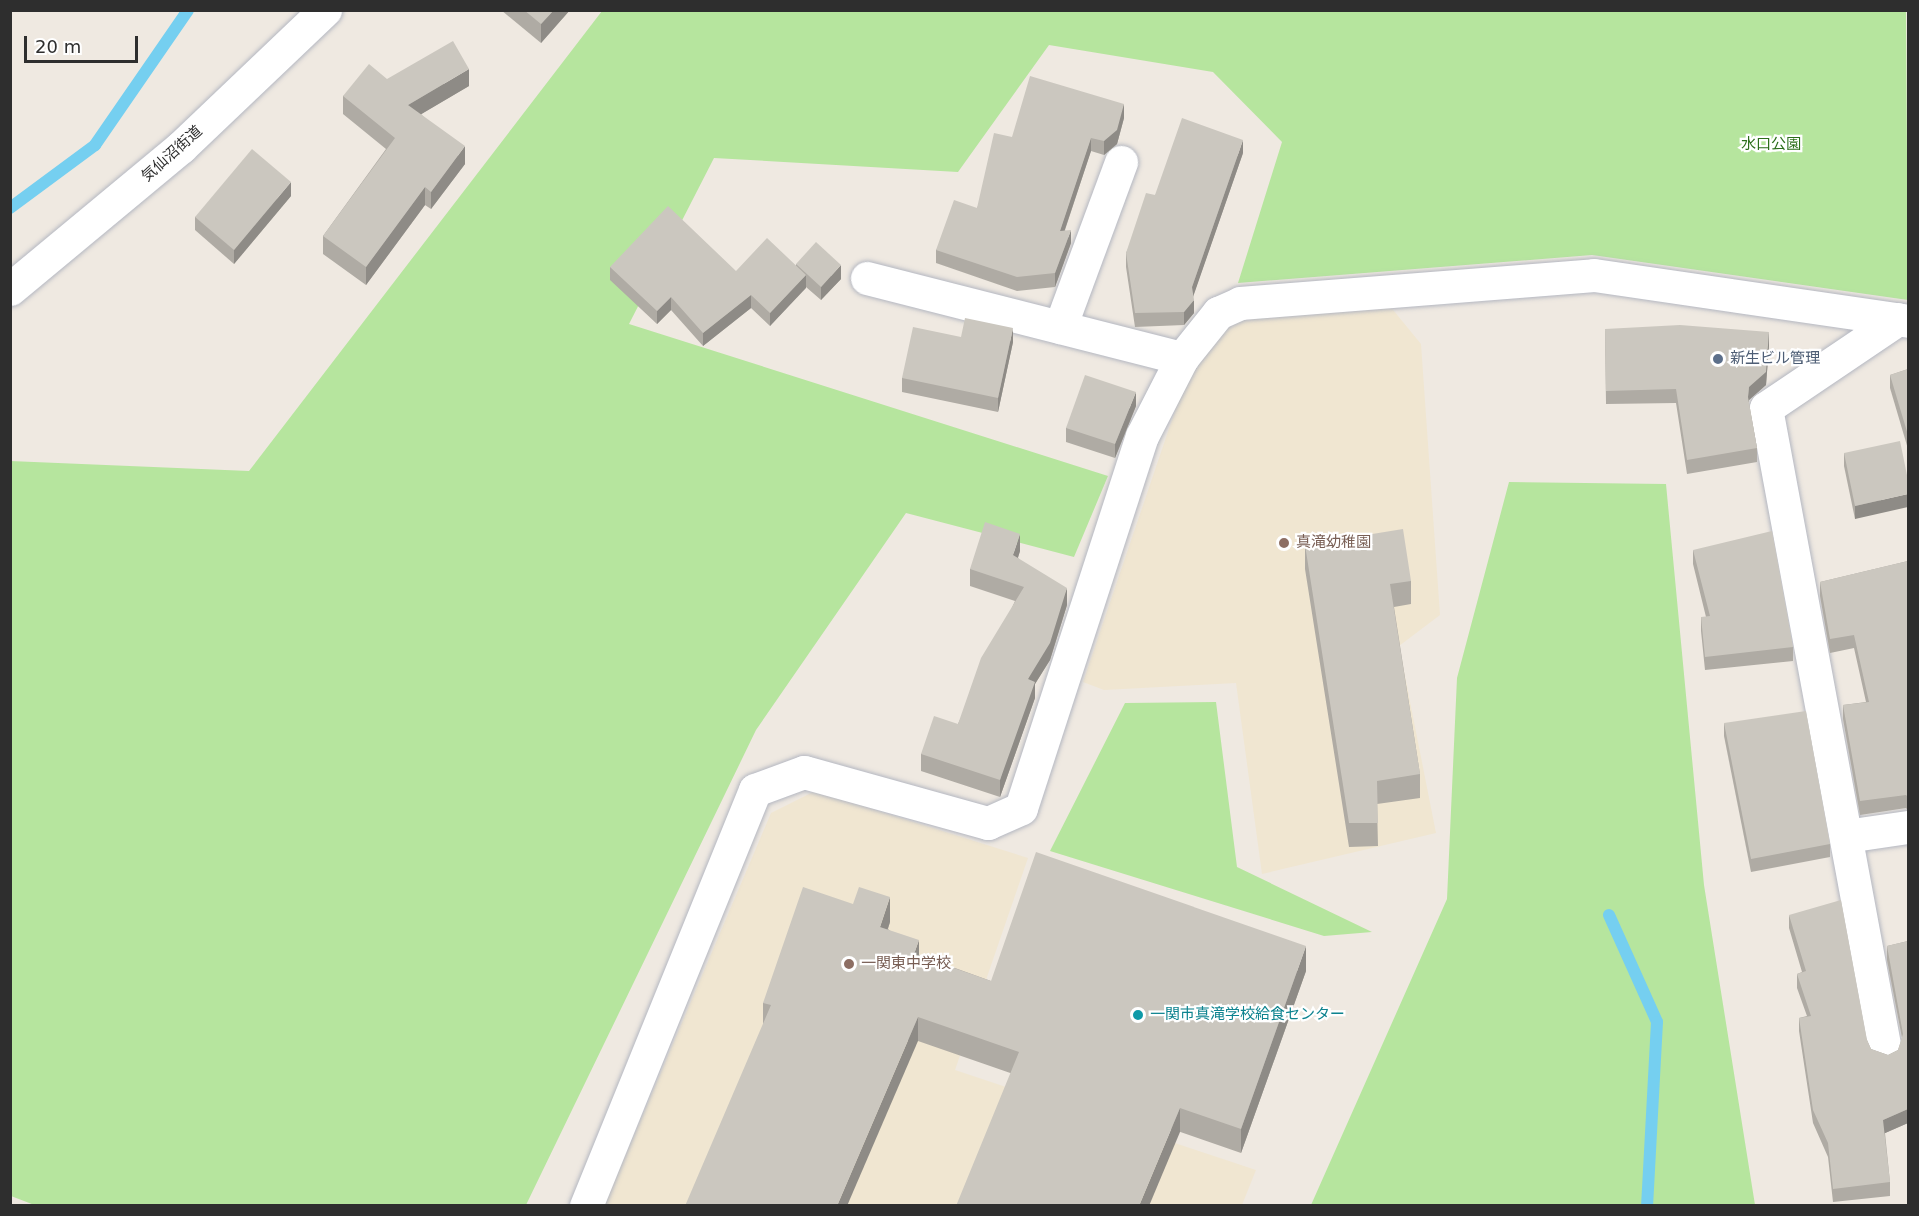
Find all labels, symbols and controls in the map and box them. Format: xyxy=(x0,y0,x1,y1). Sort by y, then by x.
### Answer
scale bar xyxy=(27,24,141,62)
text: 20 m xyxy=(35,36,81,57)
street label: 気仙沼街道 xyxy=(138,122,206,186)
park label: 水口公園 xyxy=(1741,136,1801,154)
place label: 新生ビル管理 xyxy=(1730,350,1820,368)
marker: 新生ビル管理 xyxy=(1711,352,1725,366)
place label: 真滝幼稚園 xyxy=(1296,534,1371,552)
marker: 真滝幼稚園 xyxy=(1277,536,1291,550)
place label: 一関東中学校 xyxy=(861,955,951,973)
marker: 一関東中学校 xyxy=(842,957,856,971)
place label: 一関市真滝学校給食センター xyxy=(1150,1006,1345,1024)
marker: 一関市真滝学校給食センター xyxy=(1131,1008,1145,1022)

